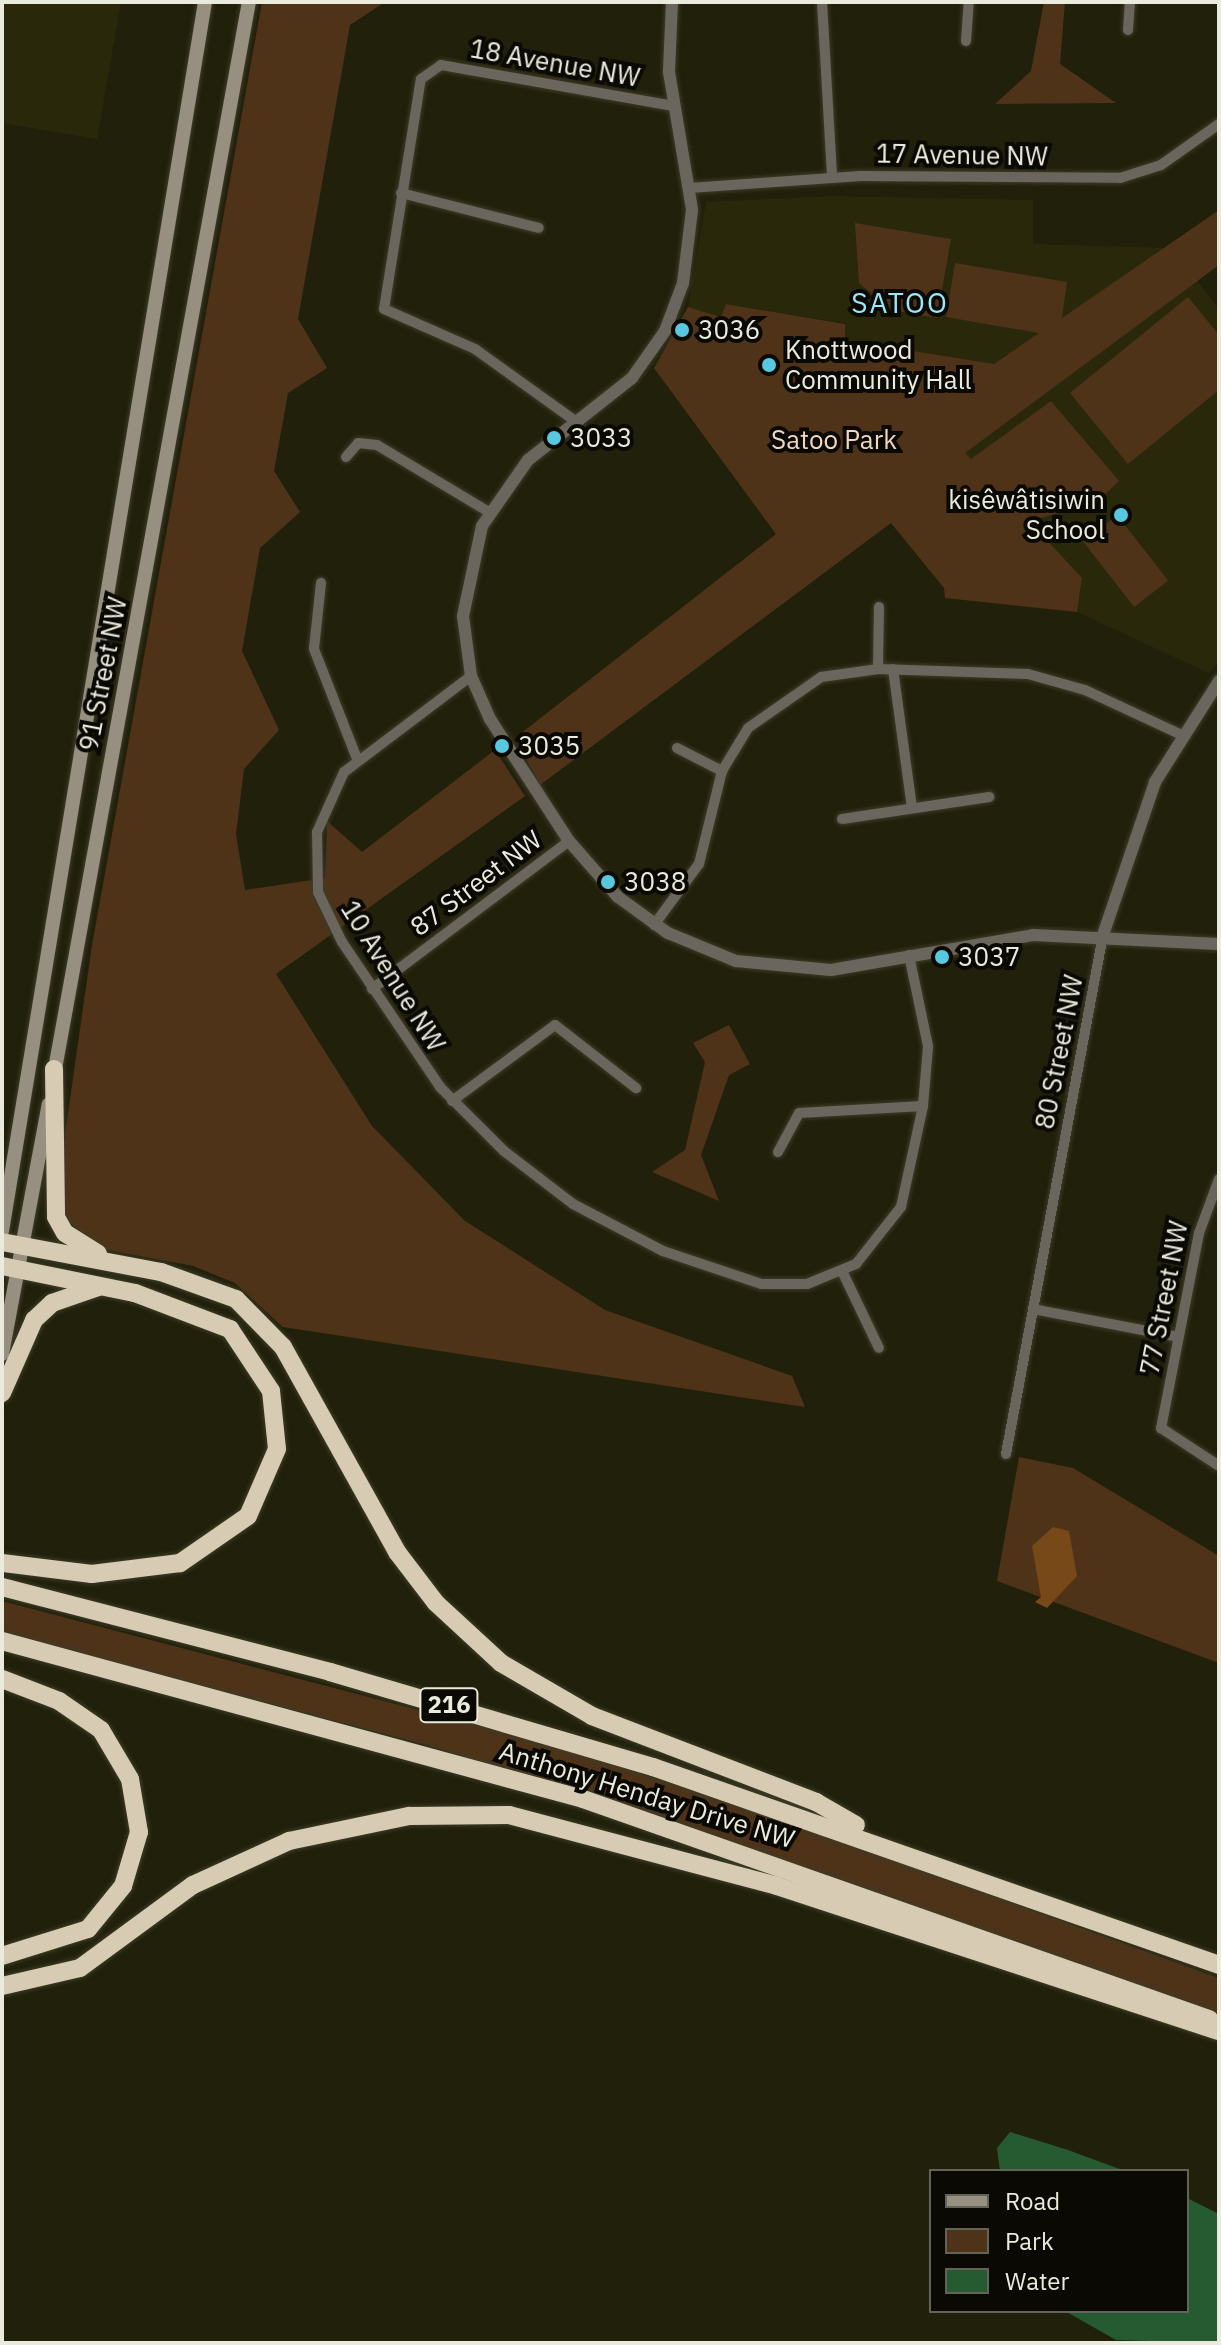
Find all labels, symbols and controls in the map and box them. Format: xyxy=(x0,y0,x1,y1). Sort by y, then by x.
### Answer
street label: 18 Avenue NW xyxy=(468,33,642,93)
street label: 17 Avenue NW xyxy=(876,138,1048,172)
district label: SATOO xyxy=(851,286,949,320)
place label: 3036 xyxy=(698,314,760,346)
marker: 3036 xyxy=(673,321,691,339)
place label: Knottwood Community Hall xyxy=(785,334,972,396)
marker: Knottwood Community Hall xyxy=(760,356,778,374)
place label: 3033 xyxy=(570,422,632,454)
park label: Satoo Park xyxy=(771,424,897,456)
marker: 3033 xyxy=(545,429,563,447)
place label: kisêwâtisiwin School xyxy=(948,484,1105,546)
marker: kisêwâtisiwin School xyxy=(1112,506,1130,524)
street label: 91 Street NW xyxy=(73,594,133,754)
place label: 3035 xyxy=(518,730,580,762)
marker: 3035 xyxy=(493,737,511,755)
street label: 87 Street NW xyxy=(404,823,548,943)
place label: 3038 xyxy=(624,866,686,898)
marker: 3038 xyxy=(599,873,617,891)
street label: 10 Avenue NW xyxy=(334,895,452,1057)
place label: 3037 xyxy=(958,941,1020,973)
marker: 3037 xyxy=(933,948,951,966)
street label: 80 Street NW xyxy=(1029,972,1089,1132)
street label: 77 Street NW xyxy=(1134,1218,1194,1378)
road number: 216 xyxy=(419,1685,479,1725)
street label: Anthony Henday Drive NW xyxy=(496,1735,798,1855)
legend xyxy=(929,2169,1189,2313)
text: Road xyxy=(1005,2185,1060,2217)
text: Park xyxy=(1005,2225,1054,2257)
text: Water xyxy=(1005,2265,1069,2297)

